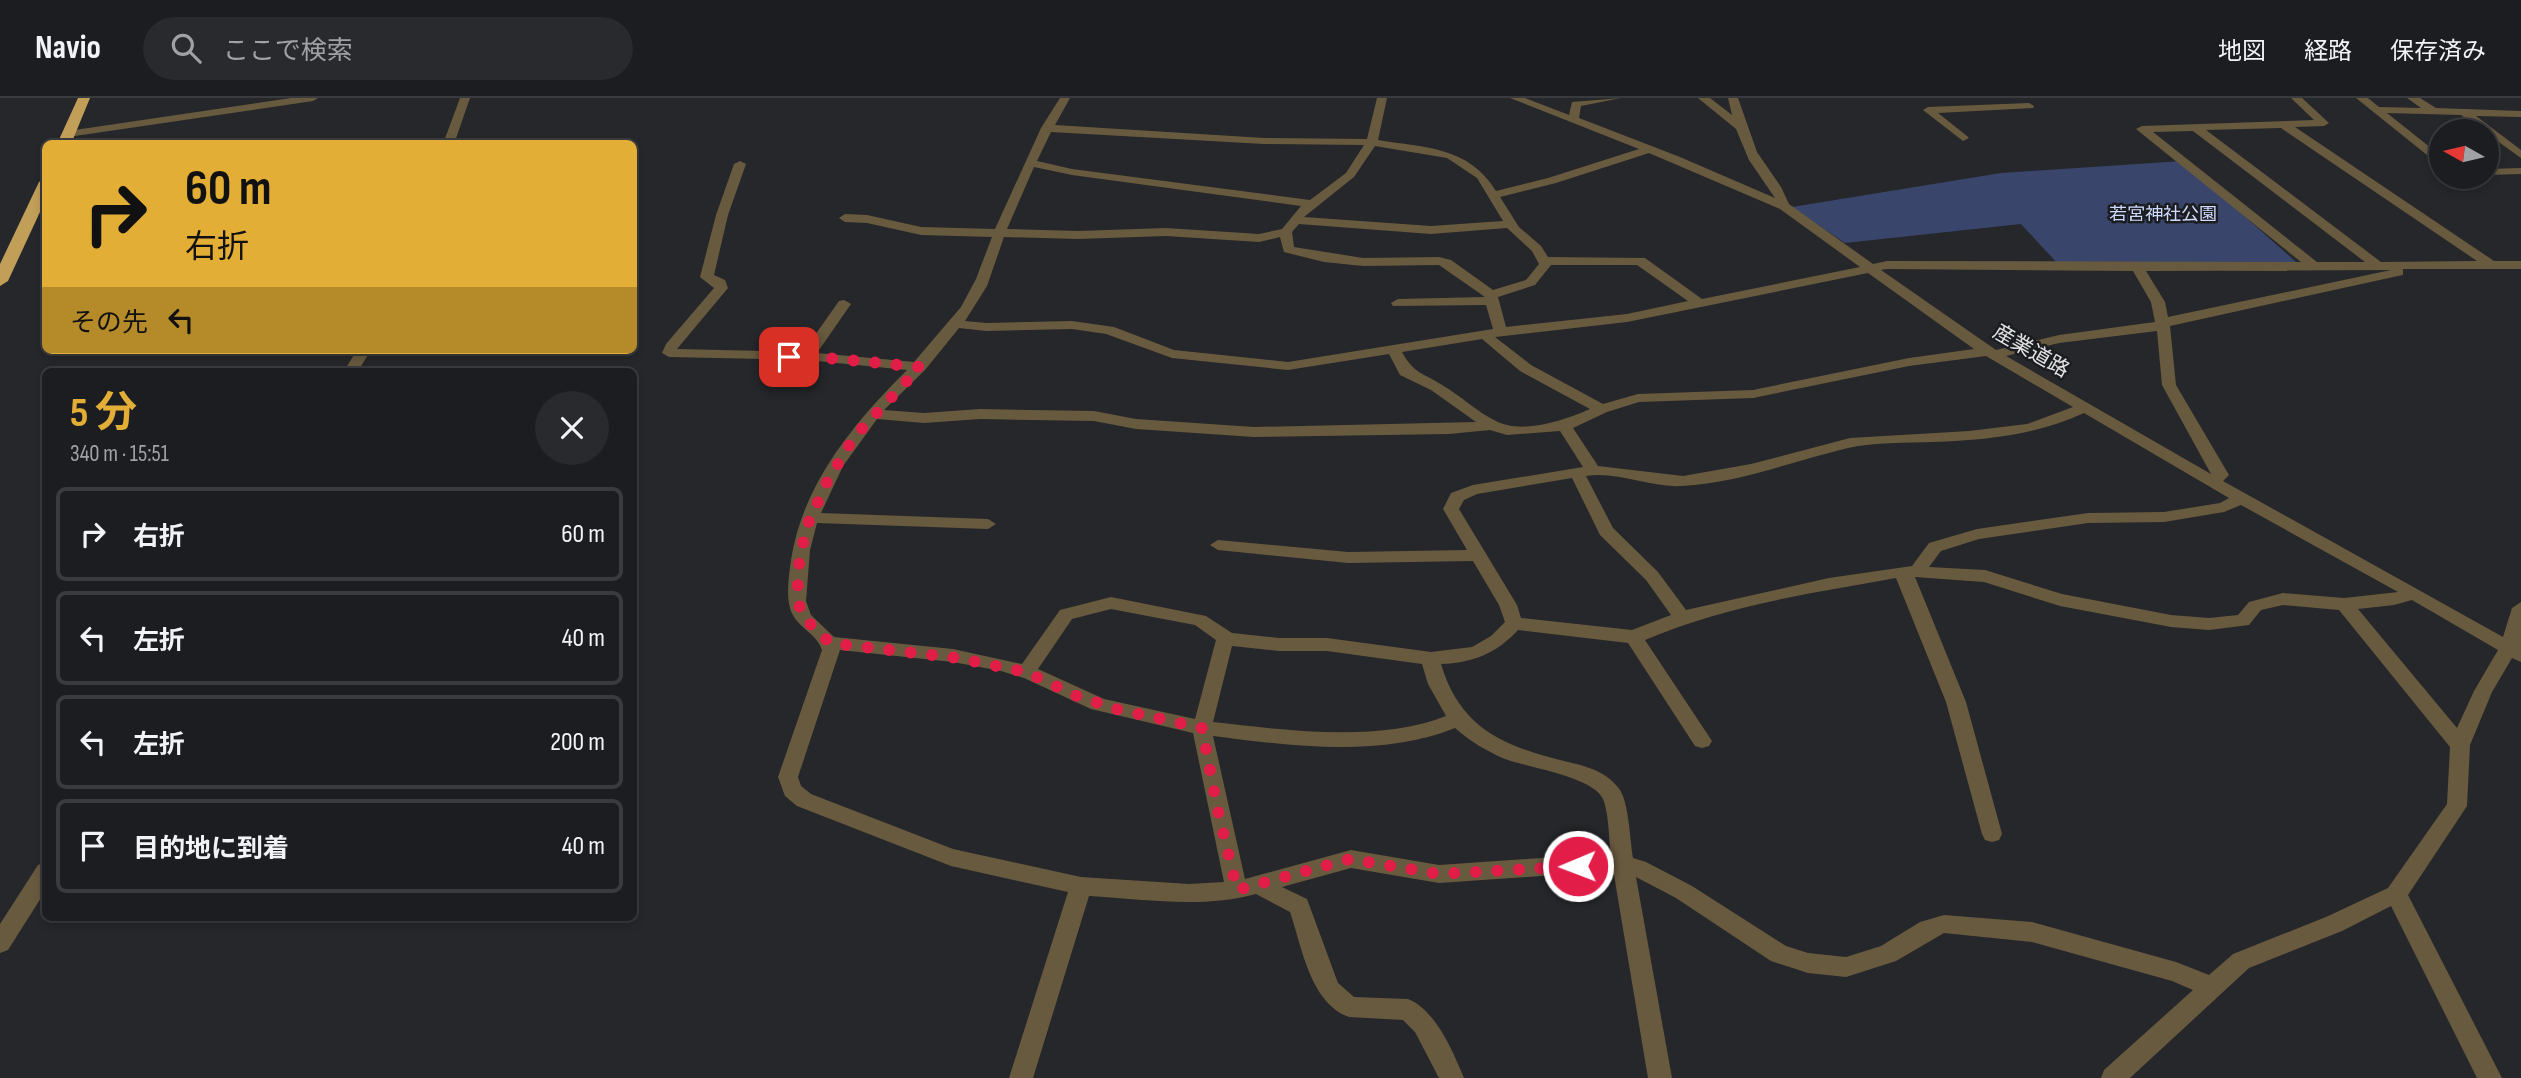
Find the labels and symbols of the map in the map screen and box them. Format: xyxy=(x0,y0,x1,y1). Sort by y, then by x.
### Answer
north arrow xyxy=(2429,119,2499,189)
park label: 若宮神社公園 xyxy=(2109,204,2217,225)
street label: 産業道路 xyxy=(1988,319,2074,383)
pin xyxy=(759,327,819,387)
position arrow xyxy=(1541,829,1615,903)

